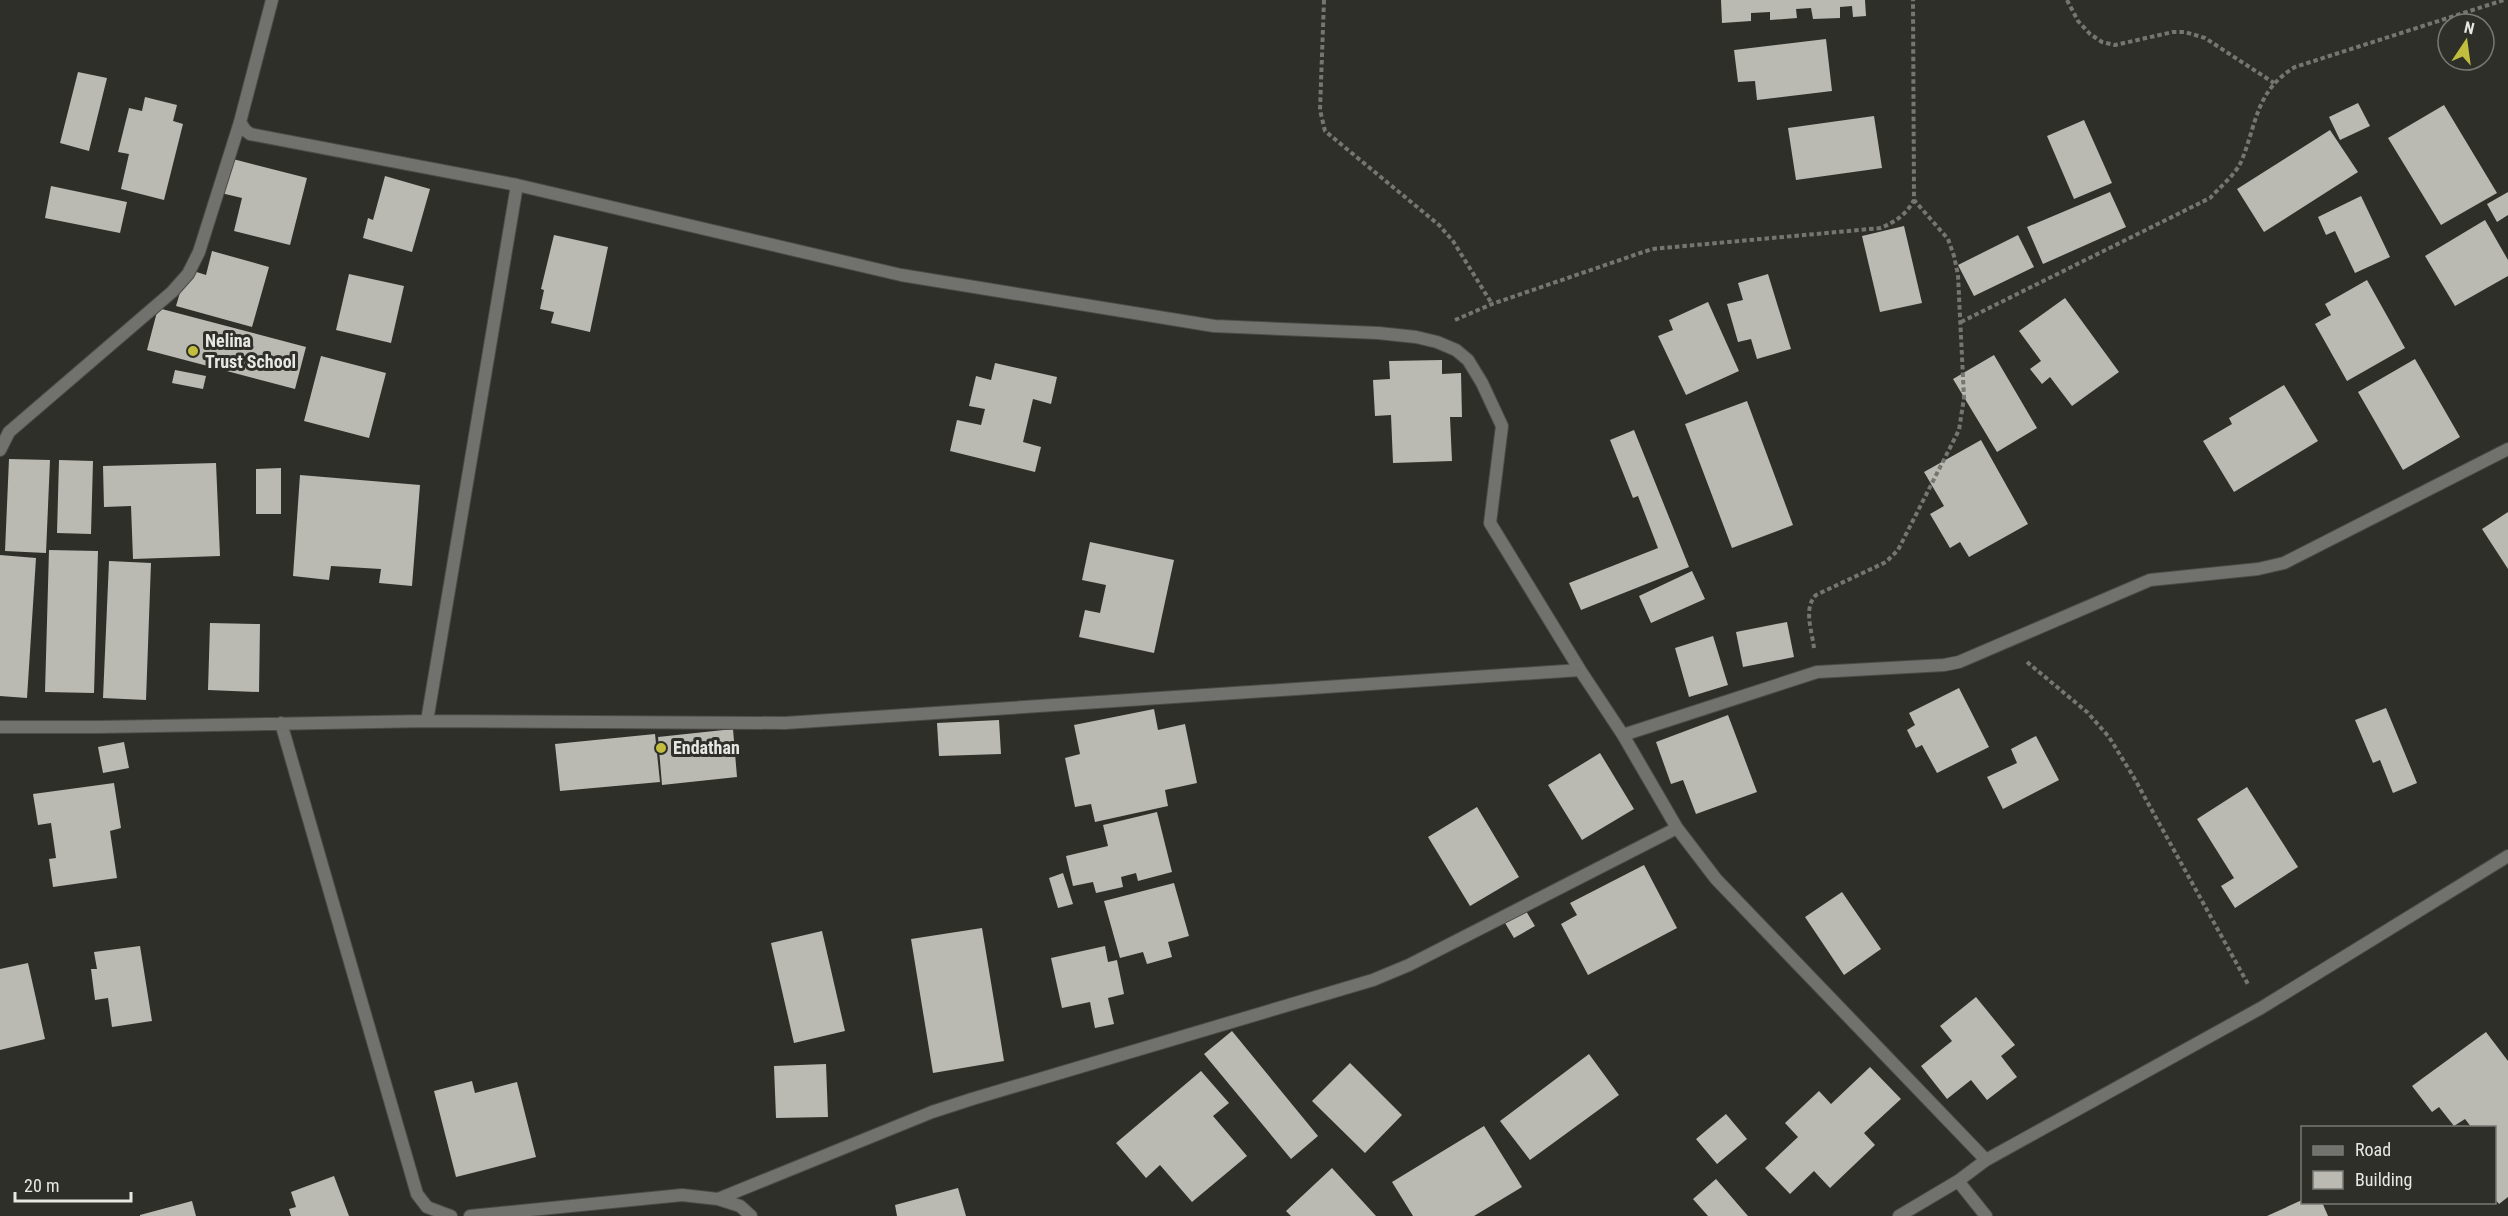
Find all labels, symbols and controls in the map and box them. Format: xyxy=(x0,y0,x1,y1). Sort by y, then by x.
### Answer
north arrow xyxy=(2436,12,2496,72)
text: N xyxy=(2462,18,2476,38)
place label: Nelina Trust School xyxy=(205,330,296,372)
marker: Nelina Trust School xyxy=(186,344,200,358)
place label: Endathan xyxy=(673,737,740,758)
marker: Endathan xyxy=(654,741,668,755)
legend xyxy=(2301,1126,2496,1204)
text: Road xyxy=(2355,1139,2391,1160)
scale bar xyxy=(15,1165,130,1203)
text: Building xyxy=(2355,1169,2412,1190)
text: 20 m xyxy=(24,1175,59,1196)

